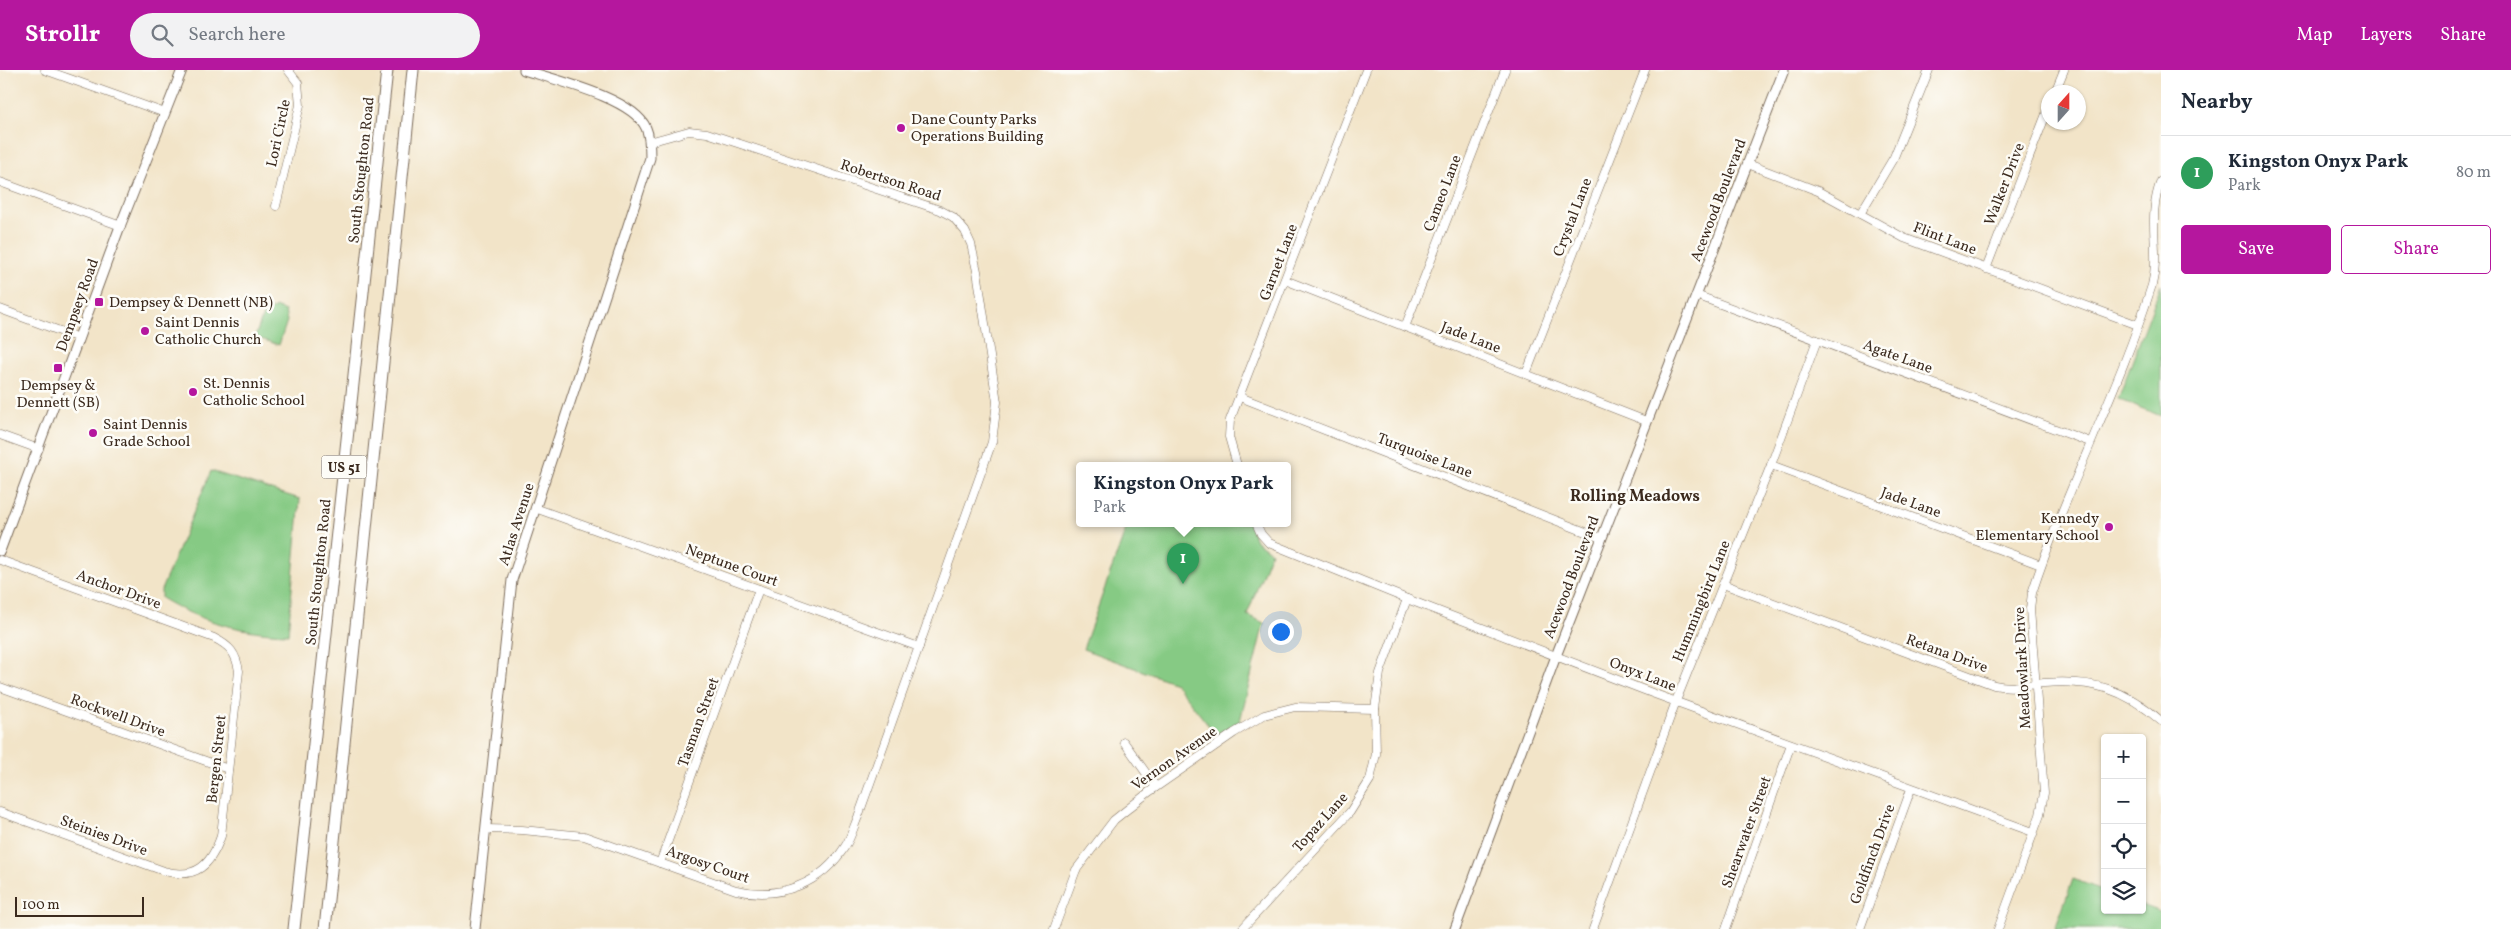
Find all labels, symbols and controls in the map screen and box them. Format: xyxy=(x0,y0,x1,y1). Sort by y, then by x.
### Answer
search box xyxy=(130,13,480,58)
text: Strollr xyxy=(25,18,100,52)
icon: search xyxy=(148,21,176,49)
text: Search here xyxy=(188,22,286,48)
text: Map xyxy=(2296,23,2332,48)
text: Layers xyxy=(2360,23,2412,48)
text: Share xyxy=(2440,23,2486,48)
north arrow xyxy=(2041,85,2086,130)
text: Nearby xyxy=(2181,88,2252,117)
street label: South Stoughton Road xyxy=(344,96,381,244)
street label: Lori Circle xyxy=(262,98,297,169)
place label: Dane County Parks Operations Building xyxy=(911,110,1044,148)
marker: Dane County Parks Operations Building xyxy=(895,122,907,134)
street label: Acewood Boulevard xyxy=(1686,136,1753,265)
street label: Walker Drive xyxy=(1980,140,2031,229)
text: Kingston Onyx Park xyxy=(2228,149,2408,175)
street label: Cameo Lane xyxy=(1419,152,1468,235)
street label: Robertson Road xyxy=(837,155,944,208)
text: 1 xyxy=(2194,162,2200,184)
text: 80 m xyxy=(2456,162,2491,184)
street label: Crystal Lane xyxy=(1549,175,1598,260)
text: Park xyxy=(2228,175,2261,197)
street label: Flint Lane xyxy=(1910,218,1979,261)
street label: Garnet Lane xyxy=(1255,221,1304,304)
button: Save xyxy=(2181,225,2331,274)
button: Share xyxy=(2341,225,2491,274)
street label: Dempsey Road xyxy=(52,256,105,355)
place label: Dempsey & Dennett (NB) xyxy=(109,293,273,314)
marker: Dempsey & Dennett (NB) xyxy=(93,296,105,308)
place label: Saint Dennis Catholic Church xyxy=(155,313,262,351)
street label: Jade Lane xyxy=(1437,317,1504,359)
marker: Saint Dennis Catholic Church xyxy=(139,325,151,337)
street label: Agate Lane xyxy=(1860,335,1935,380)
marker: Dempsey & Dennett (SB) xyxy=(52,362,64,374)
place label: St. Dennis Catholic School xyxy=(203,374,305,412)
place label: Dempsey & Dennett (SB) xyxy=(17,376,99,414)
marker: St. Dennis Catholic School xyxy=(187,386,199,398)
place label: Saint Dennis Grade School xyxy=(103,415,190,453)
marker: Saint Dennis Grade School xyxy=(87,427,99,439)
street label: Turquoise Lane xyxy=(1374,429,1475,484)
road number: US 51 xyxy=(322,456,366,478)
popup xyxy=(1076,462,1291,527)
text: Kingston Onyx Park xyxy=(1093,471,1274,497)
street label: Atlas Avenue xyxy=(494,480,541,569)
street label: Jade Lane xyxy=(1877,483,1944,524)
district label: Rolling Meadows xyxy=(1570,486,1700,508)
text: Park xyxy=(1093,497,1126,519)
street label: South Stoughton Road xyxy=(301,498,338,646)
place label: Kennedy Elementary School xyxy=(1976,509,2099,547)
street label: Acewood Boulevard xyxy=(1539,513,1606,642)
marker: Kennedy Elementary School xyxy=(2103,521,2115,533)
street label: Hummingbird Lane xyxy=(1668,537,1736,666)
street label: Neptune Court xyxy=(682,540,781,593)
pin: 1 xyxy=(1167,543,1199,584)
street label: Anchor Drive xyxy=(73,565,164,615)
street label: Meadowlark Drive xyxy=(2010,606,2037,729)
your location xyxy=(1268,619,1294,645)
street label: Retana Drive xyxy=(1903,630,1990,679)
street label: Onyx Lane xyxy=(1606,653,1679,698)
street label: Tasman Street xyxy=(674,675,725,770)
street label: Rockwell Drive xyxy=(67,690,168,743)
street label: Bergen Street xyxy=(202,714,233,804)
street label: Vernon Avenue xyxy=(1128,722,1222,797)
map controls xyxy=(2101,734,2146,914)
button: + xyxy=(2101,734,2146,779)
street label: Shearwater Street xyxy=(1717,774,1777,891)
button: − xyxy=(2101,779,2146,824)
street label: Topaz Lane xyxy=(1288,788,1354,858)
street label: Goldfinch Drive xyxy=(1846,802,1901,907)
street label: Steinies Drive xyxy=(57,811,150,862)
button: locate xyxy=(2101,824,2146,869)
street label: Argosy Court xyxy=(663,841,752,890)
button: layers xyxy=(2101,869,2146,914)
scale bar xyxy=(15,894,144,917)
text: 100 m xyxy=(22,896,60,915)

